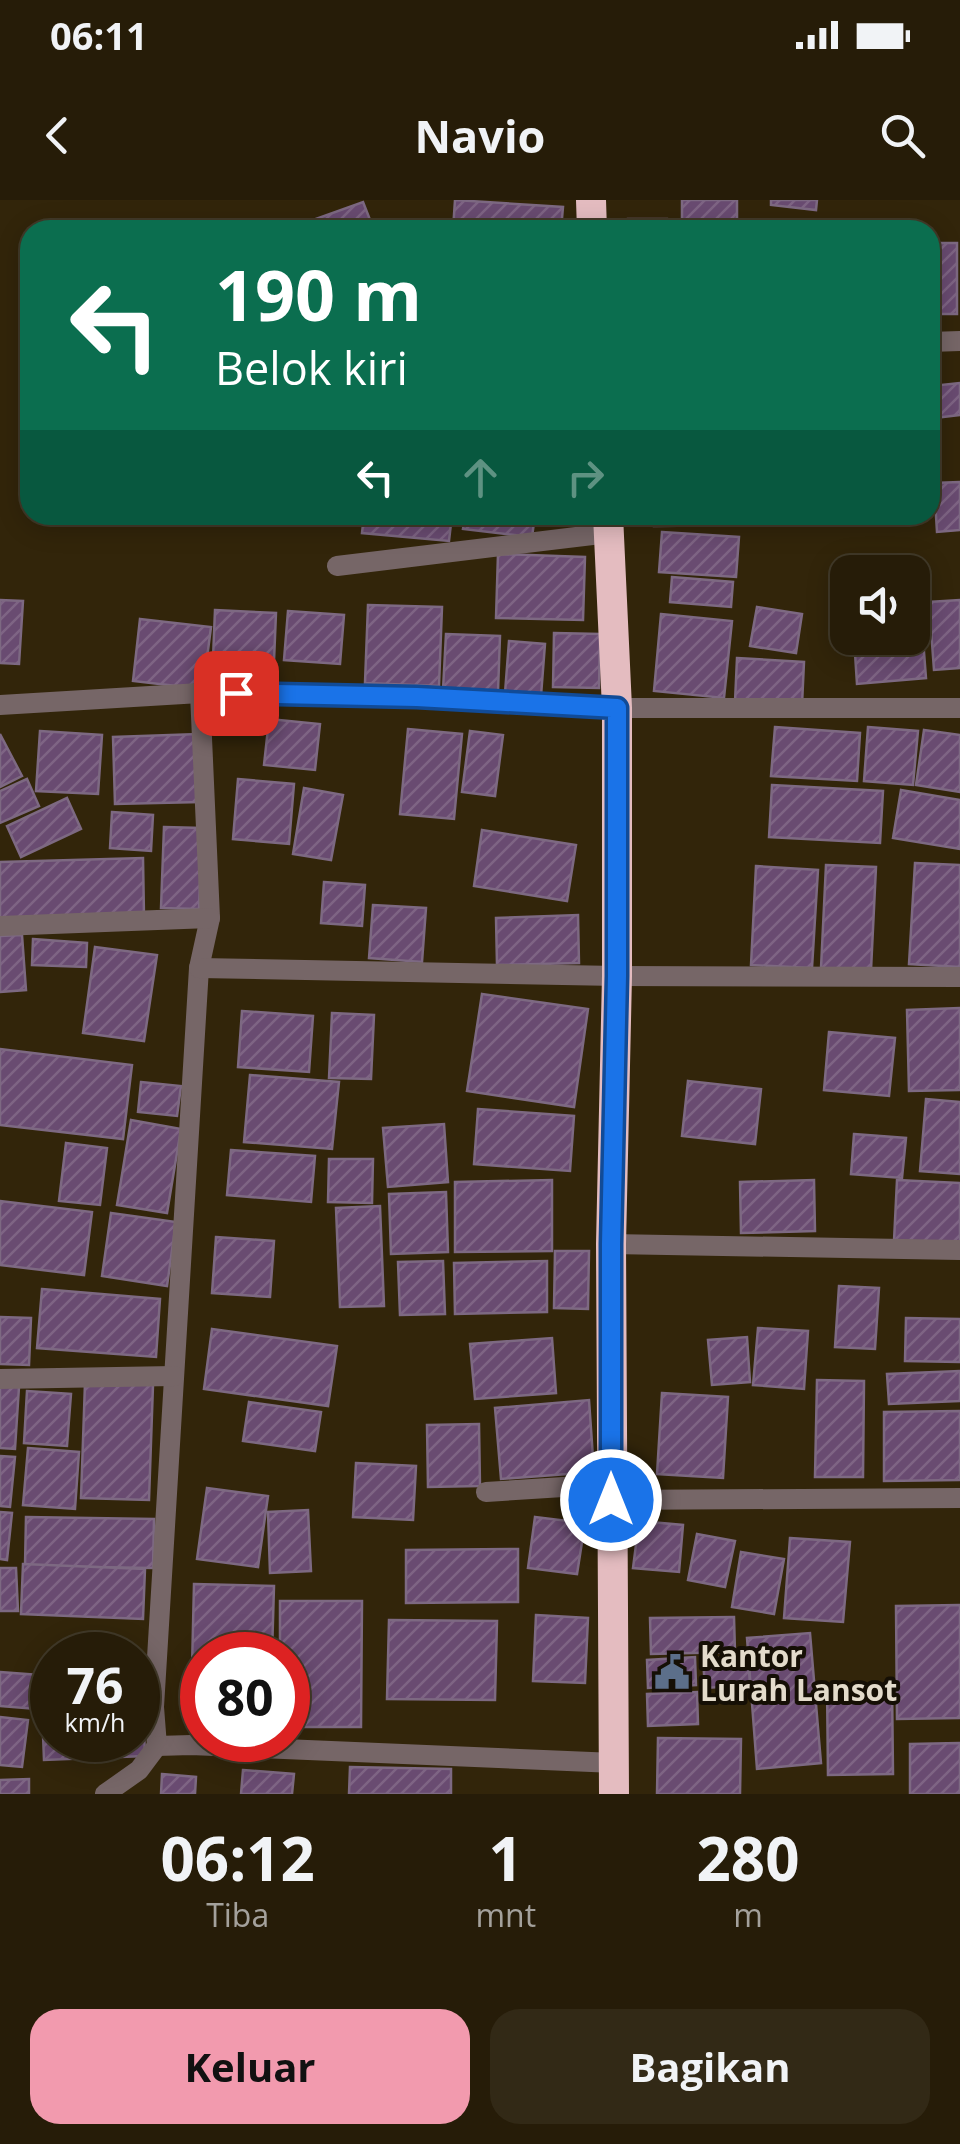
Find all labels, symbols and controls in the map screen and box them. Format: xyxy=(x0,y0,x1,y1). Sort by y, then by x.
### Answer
text: 06:11 xyxy=(50,9,148,61)
text: Navio xyxy=(415,105,545,166)
icon: back xyxy=(30,108,85,163)
icon: search xyxy=(875,108,930,163)
text: 190 m xyxy=(215,246,422,342)
icon: left xyxy=(50,260,180,390)
text: Belok kiri xyxy=(215,337,408,398)
icon: left xyxy=(348,450,403,505)
icon: ahead xyxy=(453,450,508,505)
icon: right xyxy=(558,450,613,505)
map controls xyxy=(830,555,930,655)
button: sound xyxy=(830,555,930,655)
pin xyxy=(194,651,279,736)
icon: arrive xyxy=(209,666,264,721)
position arrow xyxy=(559,1448,663,1552)
speed limit sign: 80 xyxy=(180,1632,310,1762)
place label: Kantor Lurah Lansot xyxy=(700,1635,897,1710)
text: 76 xyxy=(66,1651,124,1719)
public building icon: Kantor Lurah Lansot xyxy=(653,1653,691,1691)
text: km/h xyxy=(65,1705,125,1739)
text: 06:12 xyxy=(161,1817,315,1899)
text: 1 xyxy=(489,1817,523,1899)
text: 280 xyxy=(697,1817,799,1899)
text: Tiba xyxy=(206,1893,269,1936)
text: mnt xyxy=(475,1893,536,1936)
text: m xyxy=(733,1893,763,1936)
button: Keluar xyxy=(30,2009,470,2124)
button: Bagikan xyxy=(490,2009,930,2124)

